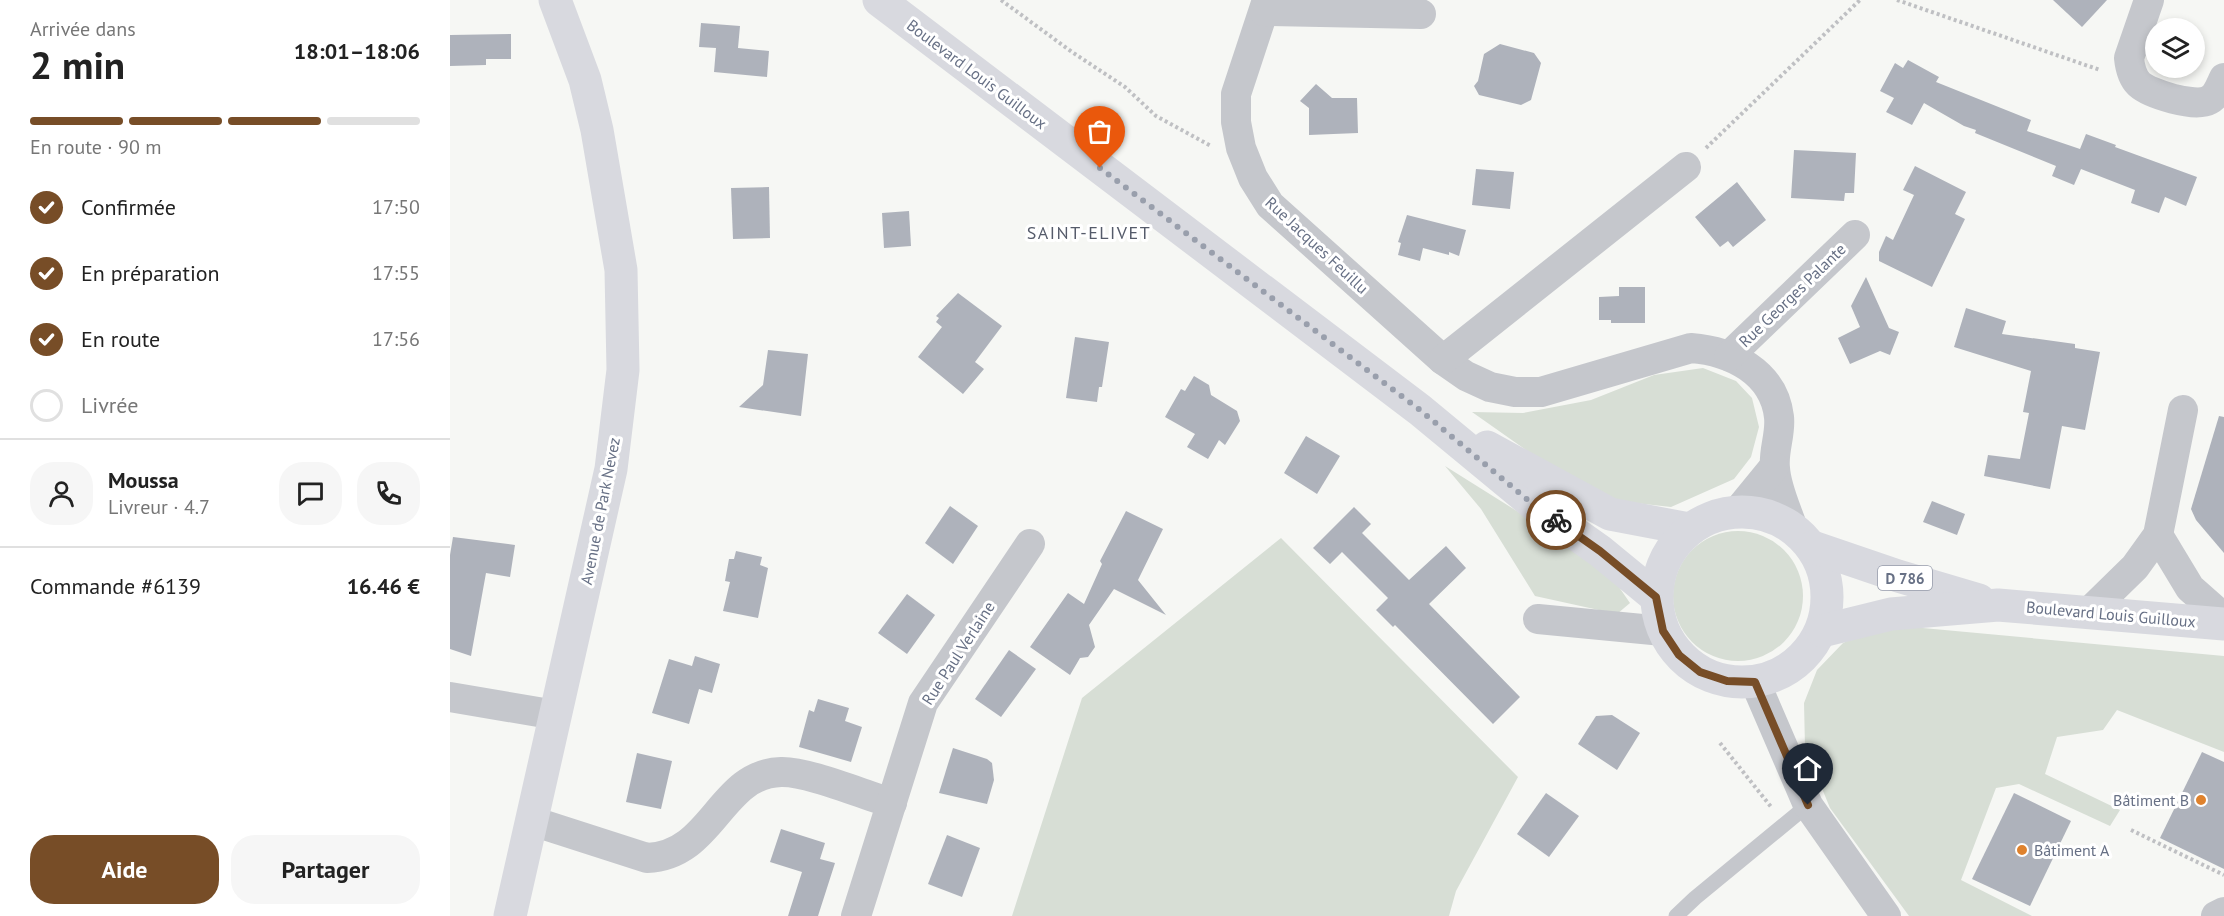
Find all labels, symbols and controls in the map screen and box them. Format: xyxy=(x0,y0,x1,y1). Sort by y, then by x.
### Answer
street label: Boulevard Louis Guilloux xyxy=(903,15,1051,133)
text: Arrivée dans xyxy=(30,16,136,42)
map controls xyxy=(2145,18,2205,78)
button: layers xyxy=(2145,18,2205,78)
text: 18:01–18:06 xyxy=(294,37,420,65)
text: 2 min xyxy=(30,39,125,90)
pin xyxy=(1074,106,1125,168)
icon: bag xyxy=(1083,115,1116,148)
text: En route · 90 m xyxy=(30,134,161,160)
icon: check xyxy=(30,191,63,224)
street label: Rue Jacques Feuillu xyxy=(1261,192,1373,298)
text: Confirmée xyxy=(81,193,176,221)
text: 17:50 xyxy=(372,194,420,220)
district label: SAINT-ELIVET xyxy=(1027,221,1151,244)
street label: Rue Georges Palante xyxy=(1734,239,1850,351)
icon: check xyxy=(30,257,63,290)
text: En préparation xyxy=(81,259,220,287)
text: 17:55 xyxy=(372,260,420,286)
icon: check xyxy=(30,323,63,356)
text: En route xyxy=(81,325,160,353)
text: 17:56 xyxy=(372,326,420,352)
text: Livrée xyxy=(81,391,138,419)
street label: Avenue de Park Nevez xyxy=(576,436,624,586)
button: person xyxy=(30,462,93,525)
button: chat xyxy=(279,462,342,525)
button: phone xyxy=(357,462,420,525)
text: Moussa xyxy=(108,466,179,494)
courier xyxy=(1526,490,1586,550)
text: Livreur · 4.7 xyxy=(108,494,210,520)
icon: bike xyxy=(1540,504,1573,537)
road number: D 786 xyxy=(1878,566,1932,590)
text: Commande #6139 xyxy=(30,572,201,600)
text: 16.46 € xyxy=(347,572,420,600)
street label: Boulevard Louis Guilloux xyxy=(2025,597,2197,631)
street label: Rue Paul Verlaine xyxy=(917,598,999,708)
pin xyxy=(1782,743,1833,805)
icon: home xyxy=(1791,752,1824,785)
place label: Bâtiment B xyxy=(2113,790,2189,810)
marker: Bâtiment B xyxy=(2194,793,2208,807)
button: Aide xyxy=(30,835,219,904)
button: Partager xyxy=(231,835,420,904)
place label: Bâtiment A xyxy=(2034,840,2110,860)
marker: Bâtiment A xyxy=(2015,843,2029,857)

